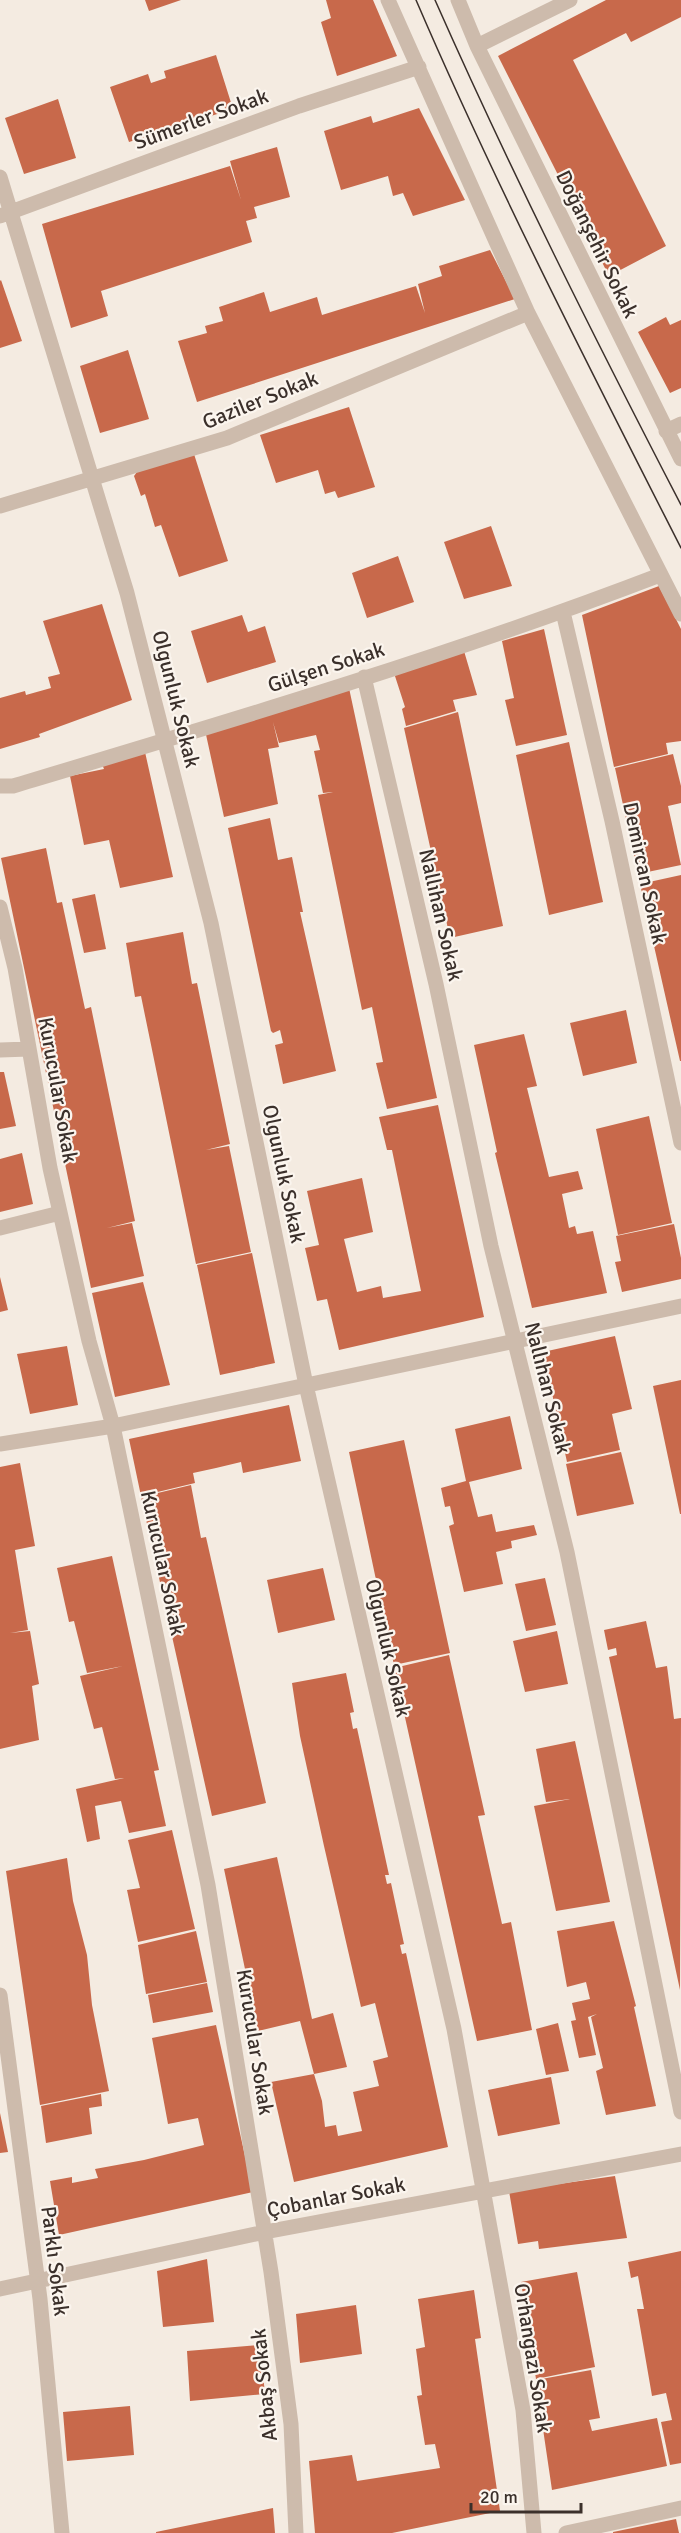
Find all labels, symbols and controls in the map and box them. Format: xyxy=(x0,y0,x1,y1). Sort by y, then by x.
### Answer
street label: Sümerler Sokak xyxy=(130,82,272,155)
street label: Doğanşehir Sokak xyxy=(550,166,644,323)
street label: Gaziler Sokak xyxy=(198,365,322,435)
street label: Olgunluk Sokak xyxy=(146,628,206,771)
street label: Gülşen Sokak xyxy=(264,636,388,698)
street label: Demircan Sokak xyxy=(617,799,673,947)
street label: Nallıhan Sokak xyxy=(413,846,469,984)
street label: Kurucular Sokak xyxy=(32,1015,84,1165)
street label: Olgunluk Sokak xyxy=(257,1102,311,1246)
street label: Nallıhan Sokak xyxy=(519,1319,577,1457)
street label: Kurucular Sokak xyxy=(135,1488,191,1638)
street label: Olgunluk Sokak xyxy=(360,1577,417,1720)
street label: Kurucular Sokak xyxy=(231,1967,279,2117)
street label: Çobanlar Sokak xyxy=(265,2171,408,2223)
street label: Parklı Sokak xyxy=(35,2204,75,2318)
street label: Orhangazi Sokak xyxy=(508,2281,558,2435)
street label: Akbaş Sokak xyxy=(245,2327,283,2443)
scale bar xyxy=(471,2476,580,2514)
text: 20 m xyxy=(480,2486,518,2508)

